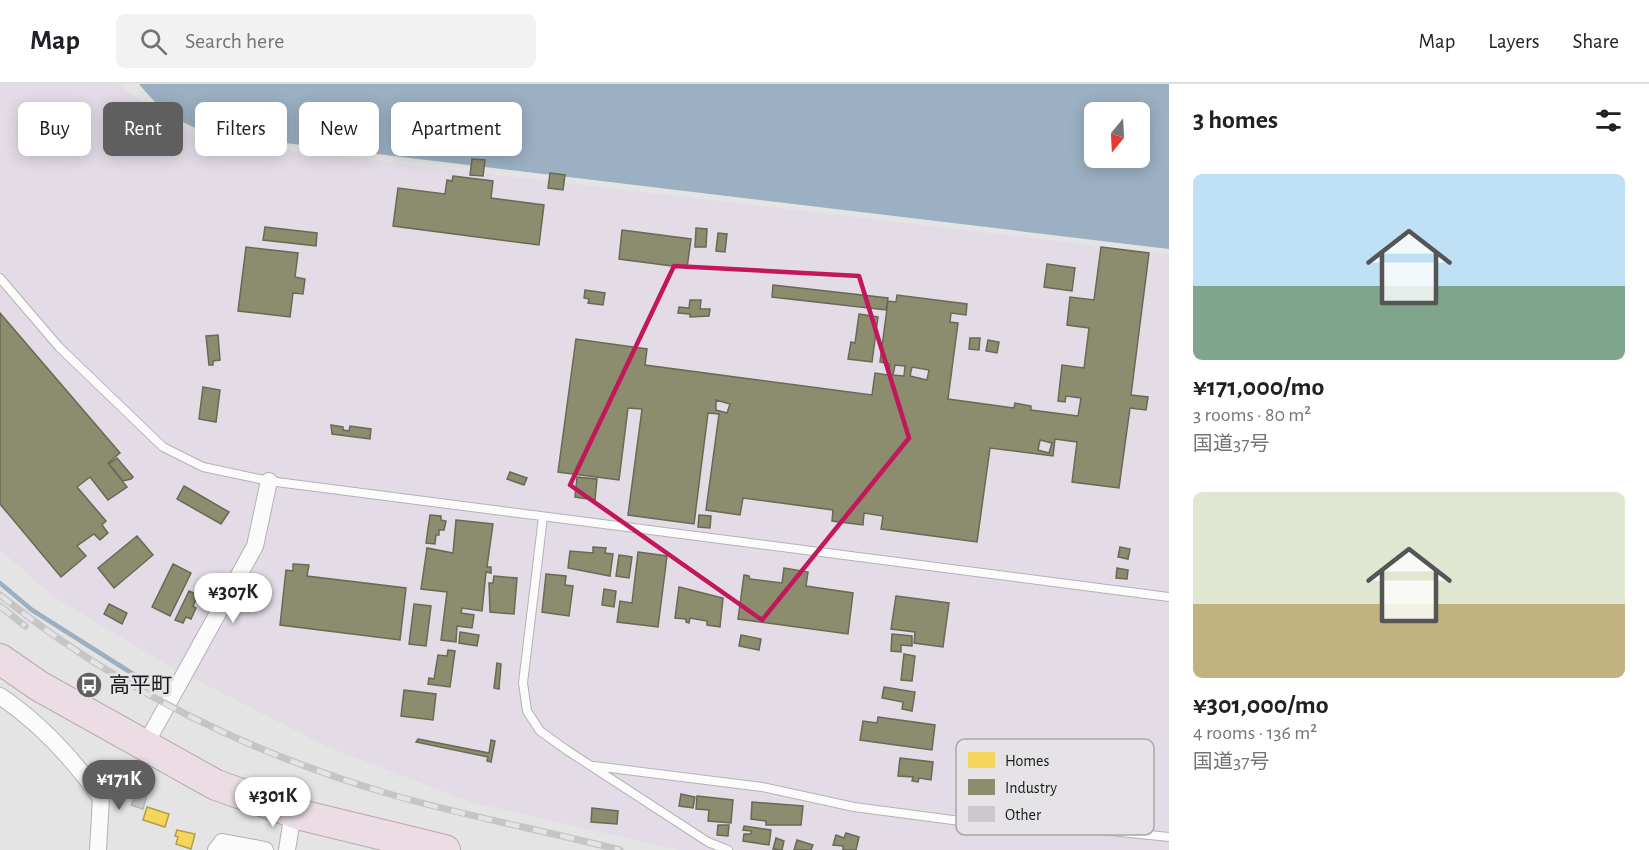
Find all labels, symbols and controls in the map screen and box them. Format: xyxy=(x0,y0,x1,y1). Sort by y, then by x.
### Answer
search box xyxy=(116,14,536,68)
icon: search xyxy=(137,25,170,58)
text: Map xyxy=(30,27,80,55)
text: Search here xyxy=(185,30,284,52)
text: Map xyxy=(1419,31,1455,52)
text: Layers xyxy=(1488,31,1539,52)
text: Share xyxy=(1572,31,1619,52)
chip: Buy xyxy=(18,102,91,156)
chip: Rent xyxy=(103,102,183,156)
chip: Filters xyxy=(195,102,287,156)
chip: New xyxy=(299,102,379,156)
chip: Apartment xyxy=(391,102,522,156)
north arrow xyxy=(1084,102,1150,168)
map controls xyxy=(1084,102,1150,168)
icon: filters xyxy=(1592,104,1625,137)
text: 3 homes xyxy=(1193,107,1278,133)
icon: home xyxy=(1355,213,1463,321)
text: ¥171,000/mo xyxy=(1193,374,1324,400)
text: 3 rooms · 80 m² xyxy=(1193,405,1311,425)
text: 国道37号 xyxy=(1193,434,1270,454)
icon: home xyxy=(1355,531,1463,639)
pin: ¥307K xyxy=(191,573,275,624)
text: ¥307K xyxy=(208,582,258,602)
bus stop icon: 高平町 xyxy=(74,670,104,700)
place label: 高平町 xyxy=(109,674,172,696)
text: ¥301,000/mo xyxy=(1193,692,1329,718)
text: 4 rooms · 136 m² xyxy=(1193,723,1317,743)
legend xyxy=(956,739,1154,835)
text: 国道37号 xyxy=(1193,752,1270,772)
text: Homes xyxy=(1005,753,1049,769)
pin: ¥171K xyxy=(77,760,161,811)
text: ¥171K xyxy=(96,769,142,789)
pin: ¥301K xyxy=(231,777,315,828)
text: Industry xyxy=(1005,780,1057,797)
text: ¥301K xyxy=(249,786,297,806)
text: Other xyxy=(1005,807,1042,823)

